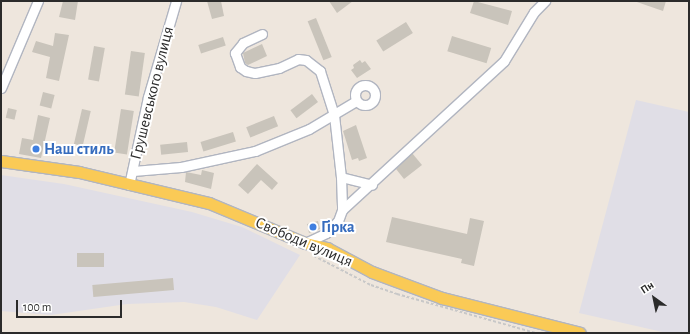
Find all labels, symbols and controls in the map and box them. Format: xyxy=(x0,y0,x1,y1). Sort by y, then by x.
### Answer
street label: Грушевського вулиця xyxy=(126,24,178,162)
place label: Наш стиль xyxy=(44,139,114,159)
marker: Наш стиль xyxy=(31,144,41,154)
street label: Свободи вулиця xyxy=(252,213,356,271)
place label: Гірка xyxy=(321,217,355,237)
marker: Гірка xyxy=(308,222,318,232)
north arrow xyxy=(634,278,674,318)
text: Пн xyxy=(639,279,656,296)
scale bar xyxy=(18,292,124,318)
text: 100 m xyxy=(23,301,51,313)

